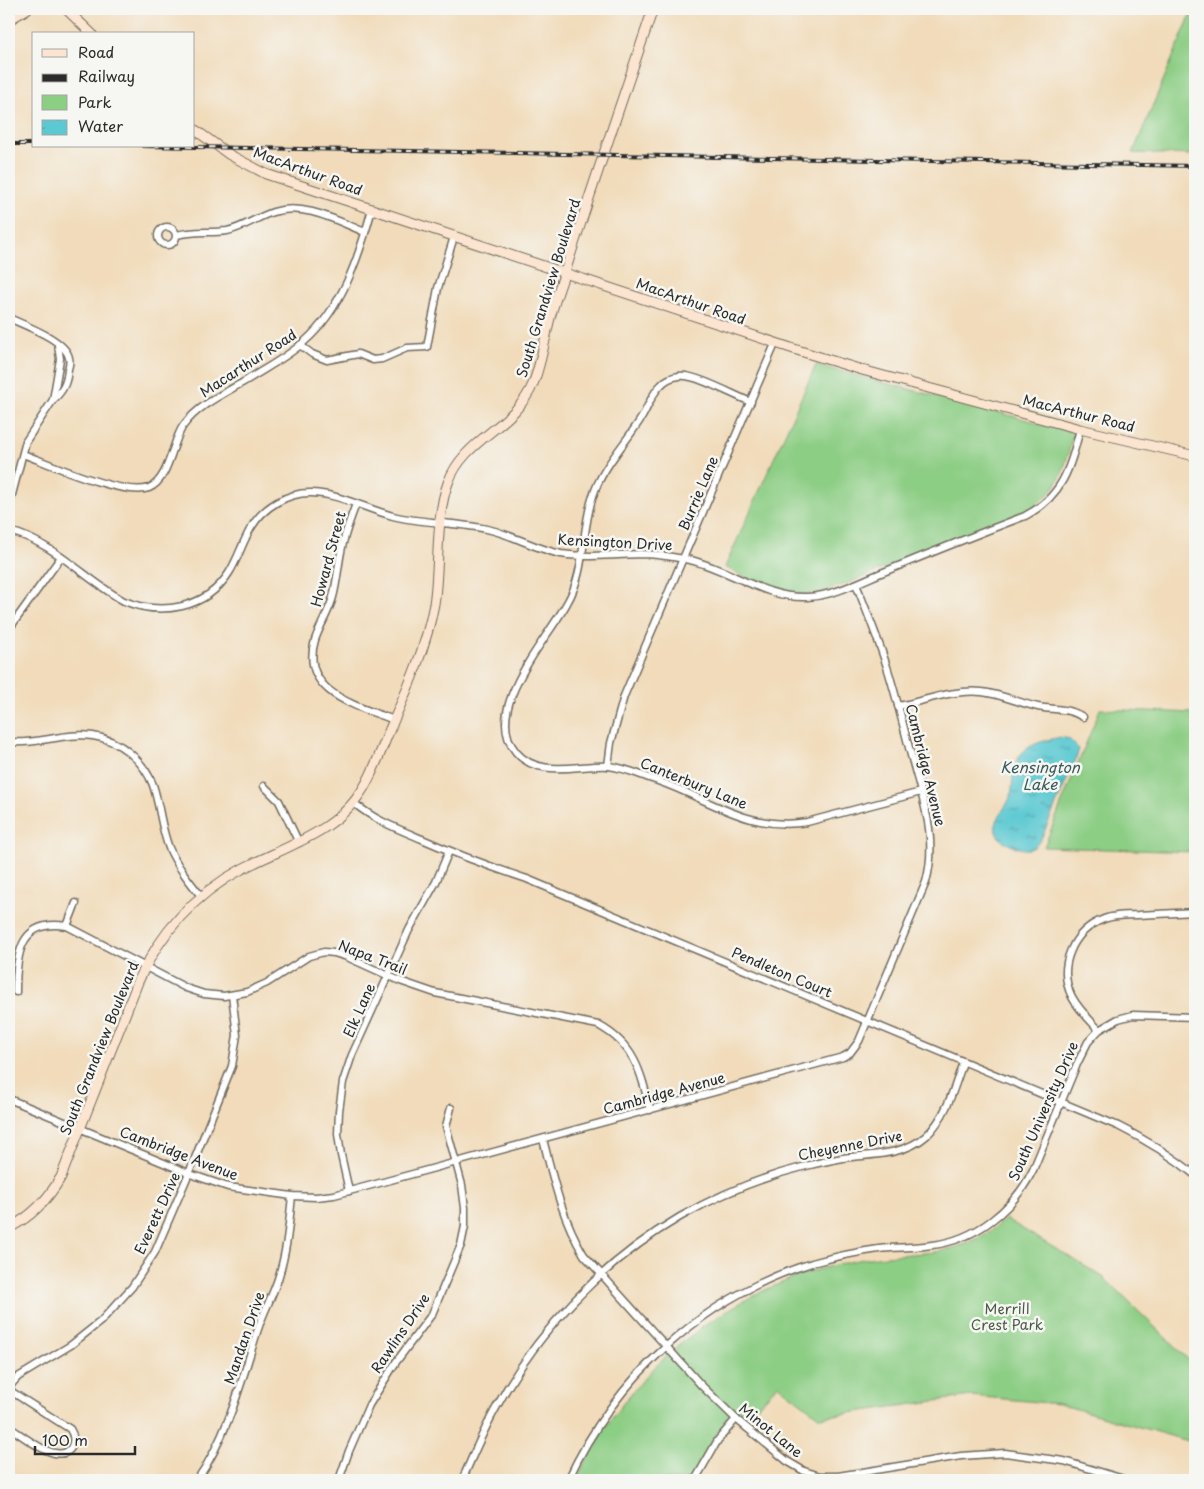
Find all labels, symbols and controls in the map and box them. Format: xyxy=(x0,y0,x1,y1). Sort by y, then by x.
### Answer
legend xyxy=(32,32,195,148)
text: Road xyxy=(78,40,114,63)
text: Railway xyxy=(78,64,135,87)
text: Park xyxy=(78,90,112,113)
text: Water xyxy=(78,114,123,137)
street label: MacArthur Road xyxy=(251,142,365,200)
street label: South Grandview Boulevard xyxy=(511,195,585,380)
street label: MacArthur Road xyxy=(633,272,749,330)
street label: Macarthur Road xyxy=(195,324,301,402)
street label: MacArthur Road xyxy=(1021,389,1137,437)
street label: Burrie Lane xyxy=(673,452,723,534)
street label: Howard Street xyxy=(305,509,351,609)
street label: Kensington Drive xyxy=(557,529,673,555)
street label: Cambridge Avenue xyxy=(901,702,951,829)
street label: Canterbury Lane xyxy=(637,752,751,814)
water label: Kensington Lake xyxy=(1000,755,1081,795)
street label: Napa Trail xyxy=(335,934,411,980)
street label: Pendleton Court xyxy=(729,941,836,1003)
street label: South Grandview Boulevard xyxy=(54,957,144,1138)
street label: Elk Lane xyxy=(338,979,380,1041)
street label: South University Drive xyxy=(1003,1038,1083,1184)
street label: Cambridge Avenue xyxy=(601,1067,728,1119)
street label: Cambridge Avenue xyxy=(117,1121,242,1185)
street label: Cheyenne Drive xyxy=(796,1125,904,1165)
street label: Everett Drive xyxy=(129,1168,185,1258)
street label: Mandan Drive xyxy=(218,1289,270,1387)
street label: Rawlins Drive xyxy=(365,1289,435,1377)
park label: Merrill Crest Park xyxy=(971,1298,1044,1335)
street label: Minot Lane xyxy=(735,1398,807,1462)
scale bar xyxy=(35,1424,135,1456)
text: 100 m xyxy=(42,1428,88,1451)

